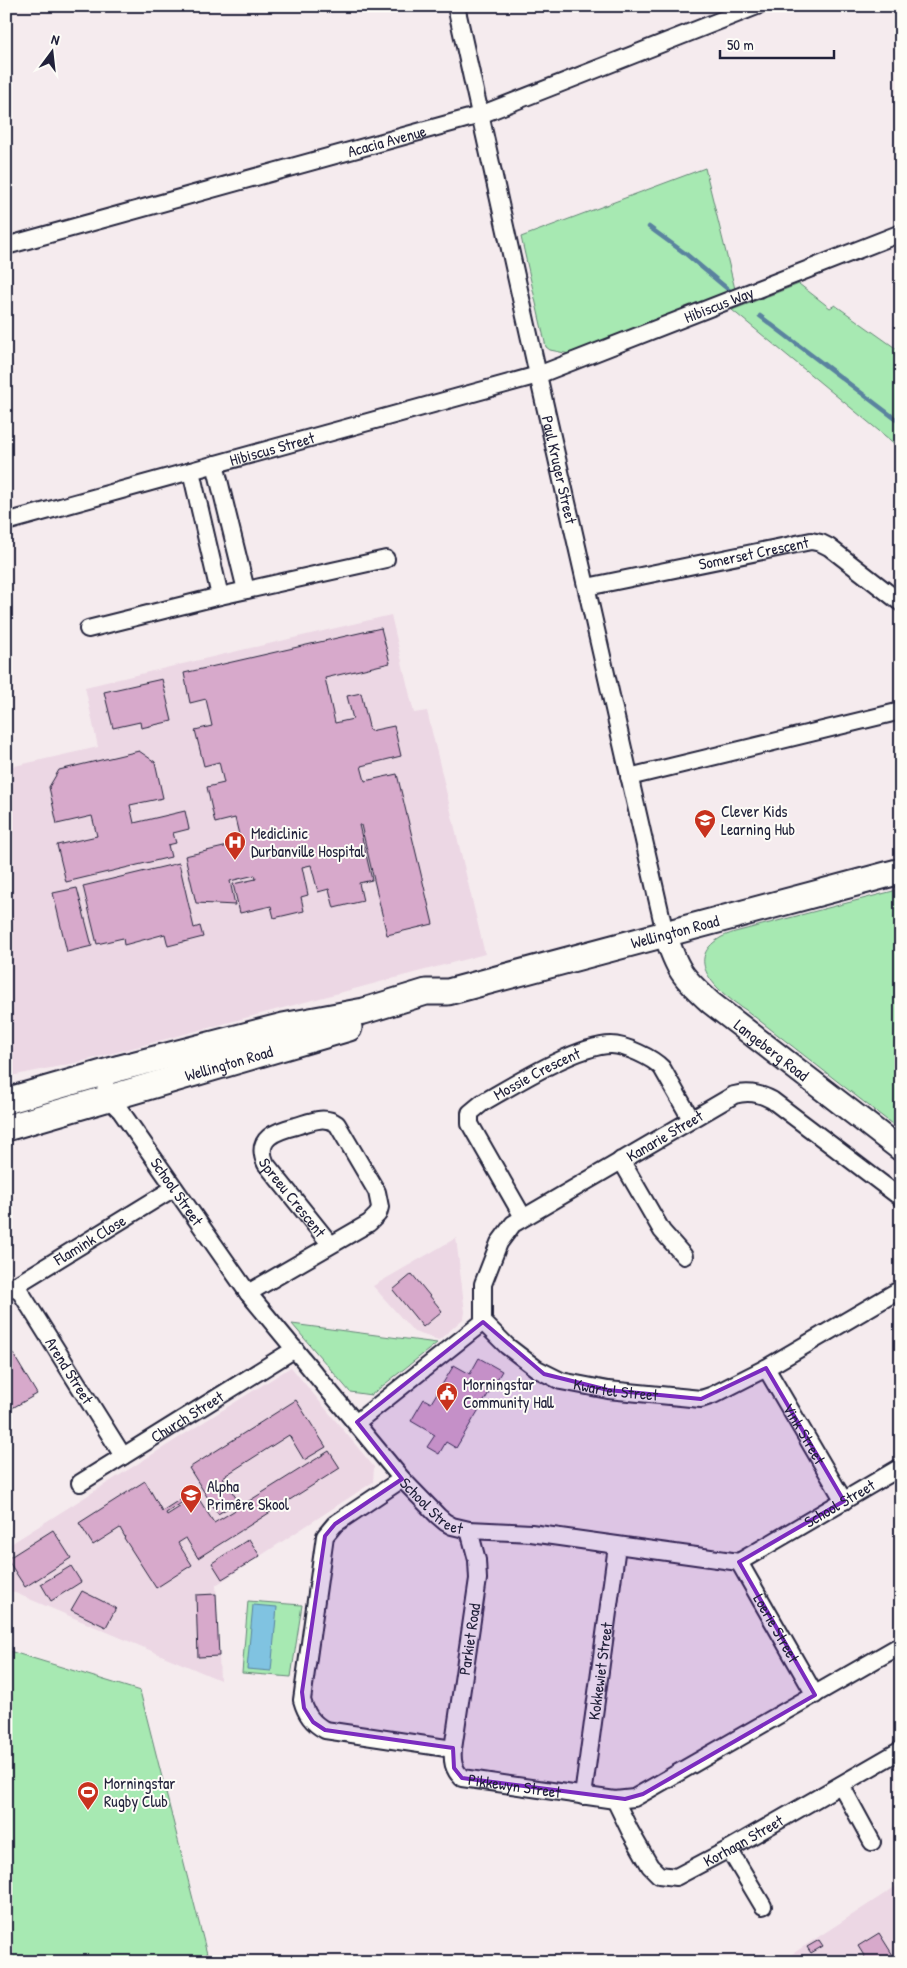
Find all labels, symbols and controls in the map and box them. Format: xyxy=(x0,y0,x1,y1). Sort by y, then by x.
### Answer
north arrow xyxy=(28,28,78,78)
scale bar xyxy=(720,28,833,60)
text: N xyxy=(49,29,62,49)
text: 50 m xyxy=(727,34,754,55)
street label: Acacia Avenue xyxy=(345,119,429,162)
street label: Hibiscus Way xyxy=(681,281,757,328)
street label: Paul Kruger Street xyxy=(537,414,583,526)
street label: Hibiscus Street xyxy=(227,426,317,471)
street label: Somerset Crescent xyxy=(697,531,811,575)
place label: Clever Kids Learning Hub xyxy=(721,800,795,840)
school or university icon: Clever Kids Learning Hub xyxy=(693,808,717,839)
place label: Mediclinic Durbanville Hospital xyxy=(251,822,365,862)
hospital icon: Mediclinic Durbanville Hospital xyxy=(223,830,247,861)
street label: Wellington Road xyxy=(628,909,721,954)
street label: Langeberg Road xyxy=(730,1014,814,1086)
street label: Wellington Road xyxy=(182,1040,275,1086)
street label: Mossie Crescent xyxy=(489,1042,584,1105)
street label: Kanarie Street xyxy=(622,1104,707,1167)
street label: School Street xyxy=(146,1153,209,1230)
street label: Spreeu Crescent xyxy=(254,1155,332,1242)
street label: Flamink Close xyxy=(49,1209,130,1271)
street label: Arend Street xyxy=(40,1333,99,1409)
place label: Morningstar Community Hall xyxy=(463,1373,554,1413)
street label: Kwartel Street xyxy=(572,1373,660,1406)
public building icon: Morningstar Community Hall xyxy=(435,1381,459,1412)
street label: Church Street xyxy=(146,1385,228,1447)
street label: Vink Street xyxy=(778,1399,831,1469)
street label: School Street xyxy=(395,1472,466,1539)
street label: School Street xyxy=(800,1474,879,1533)
place label: Alpha Primêre Skool xyxy=(207,1475,290,1515)
school or university icon: Alpha Primêre Skool xyxy=(179,1483,203,1514)
street label: Loerie Street xyxy=(748,1590,805,1667)
street label: Parkiet Road xyxy=(453,1602,485,1677)
street label: Kokkewiet Street xyxy=(582,1620,618,1721)
street label: Pikkewyn Street xyxy=(467,1768,563,1803)
place label: Morningstar Rugby Club xyxy=(104,1772,175,1812)
sports icon: Morningstar Rugby Club xyxy=(76,1780,100,1811)
street label: Korhaan Street xyxy=(699,1809,788,1872)

